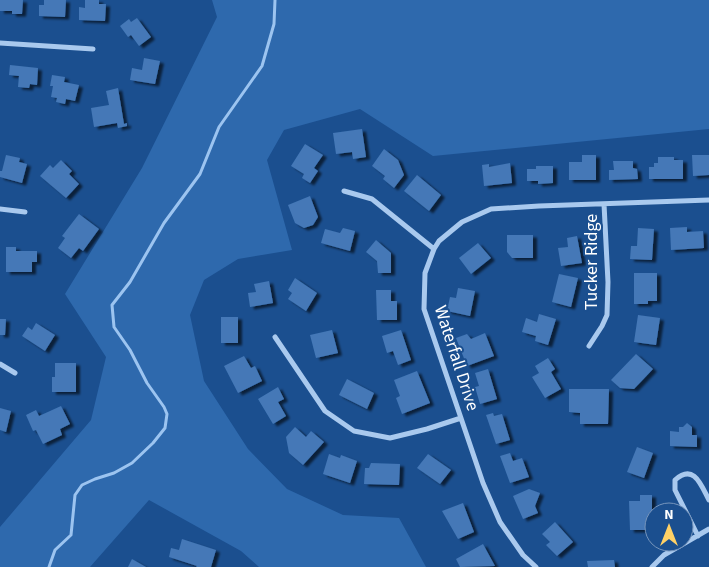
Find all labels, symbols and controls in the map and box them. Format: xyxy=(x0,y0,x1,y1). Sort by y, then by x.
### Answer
street label: Tucker Ridge xyxy=(579,214,604,310)
street label: Waterfall Drive xyxy=(428,302,485,414)
north arrow xyxy=(644,502,694,552)
text: N xyxy=(664,505,674,525)

